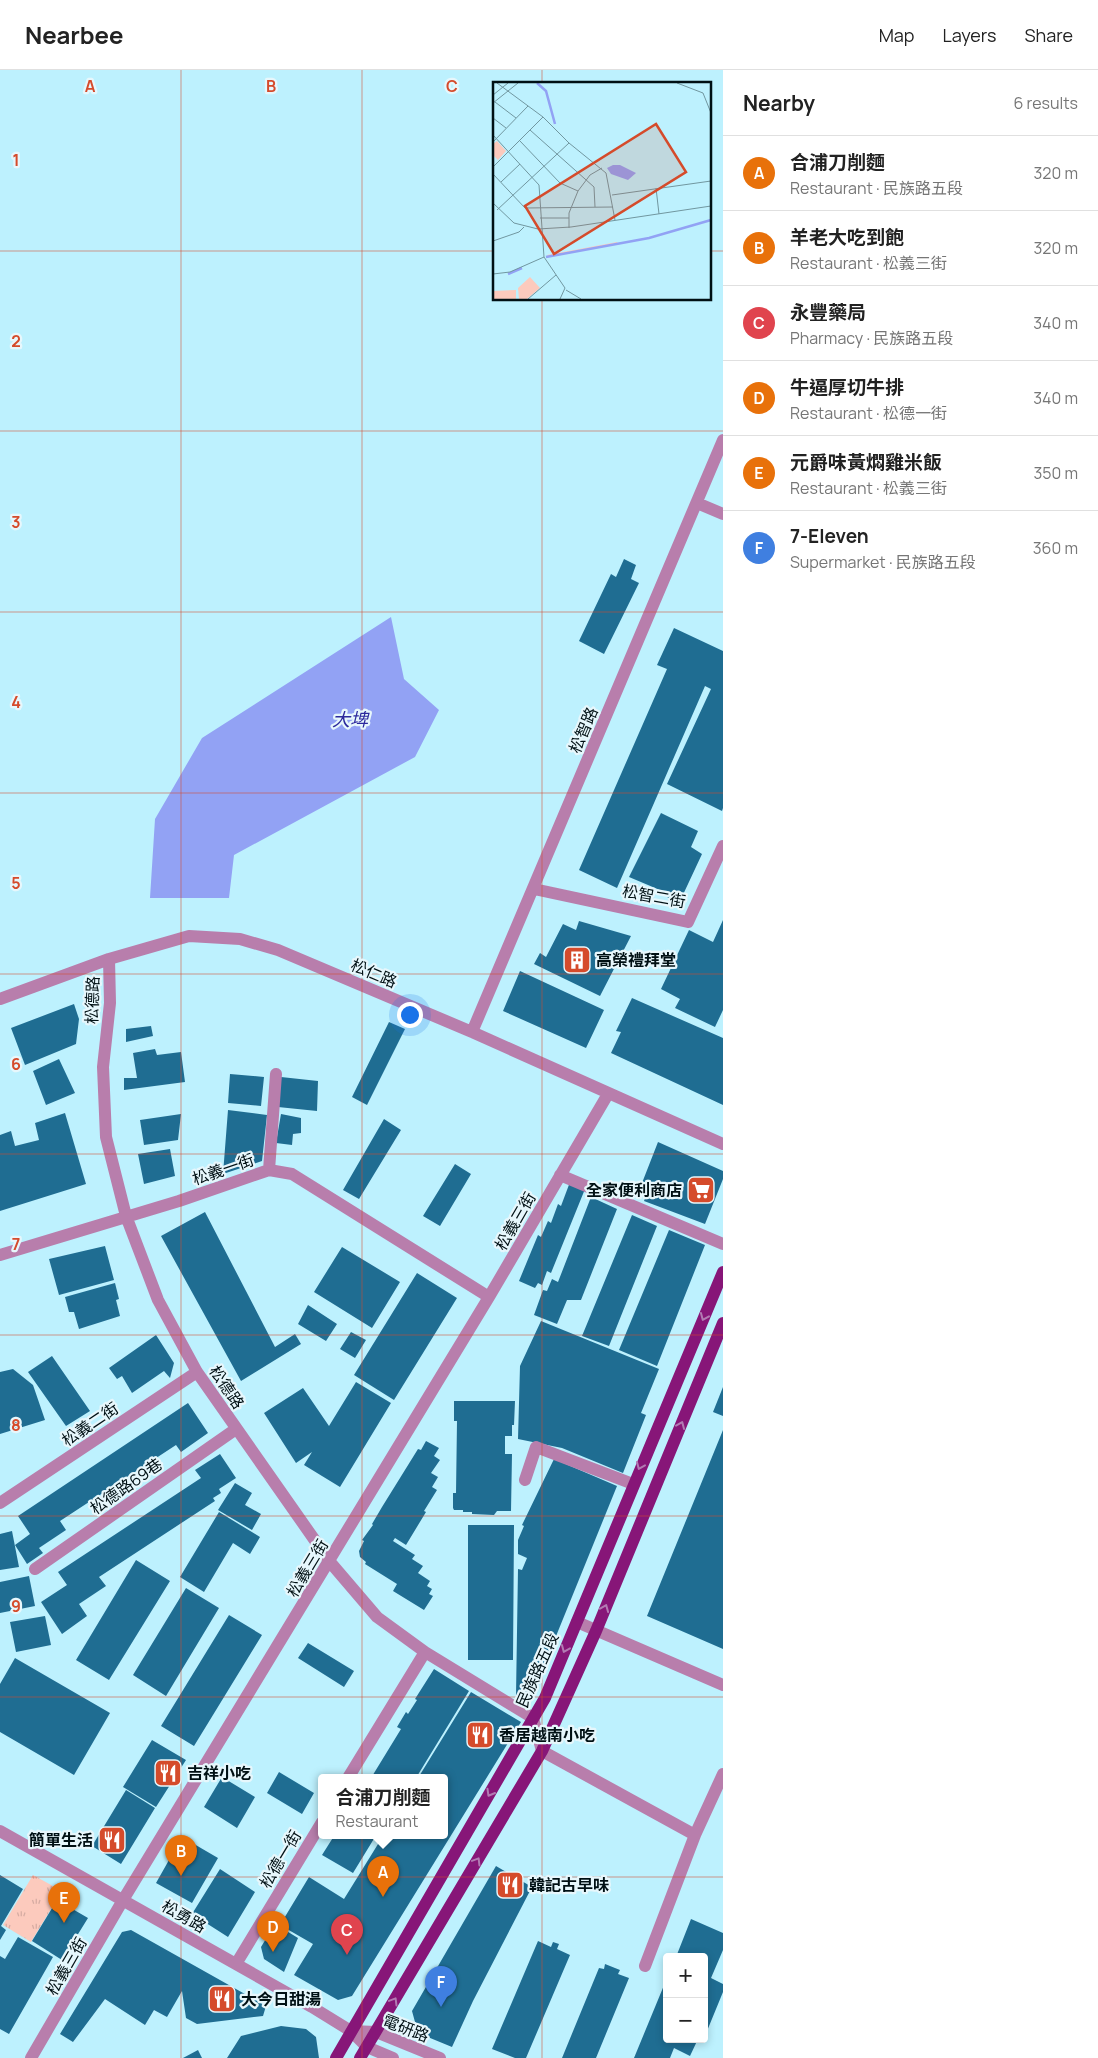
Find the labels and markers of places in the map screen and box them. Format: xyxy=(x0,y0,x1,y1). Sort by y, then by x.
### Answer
building icon: 高榮禮拜堂 xyxy=(562,945,592,975)
place label: 高榮禮拜堂 xyxy=(596,949,676,971)
supermarket icon: 全家便利商店 xyxy=(686,1175,716,1205)
place label: 全家便利商店 xyxy=(586,1179,682,1201)
restaurant icon: 香居越南小吃 xyxy=(465,1720,495,1750)
place label: 香居越南小吃 xyxy=(499,1724,595,1746)
restaurant icon: 吉祥小吃 xyxy=(153,1758,183,1788)
place label: 吉祥小吃 xyxy=(187,1762,251,1784)
restaurant icon: 簡單生活 xyxy=(97,1825,127,1855)
place label: 簡單生活 xyxy=(29,1829,93,1851)
pin: B xyxy=(165,1835,197,1876)
pin: A xyxy=(367,1856,399,1897)
restaurant icon: 韓記古早味 xyxy=(495,1870,525,1900)
place label: 韓記古早味 xyxy=(529,1874,609,1896)
pin: E xyxy=(48,1882,80,1923)
pin: D xyxy=(257,1911,289,1952)
pin: C xyxy=(331,1914,363,1955)
pin: F xyxy=(425,1966,457,2007)
restaurant icon: 大今日甜湯 xyxy=(207,1984,237,2014)
place label: 大今日甜湯 xyxy=(241,1988,321,2010)

